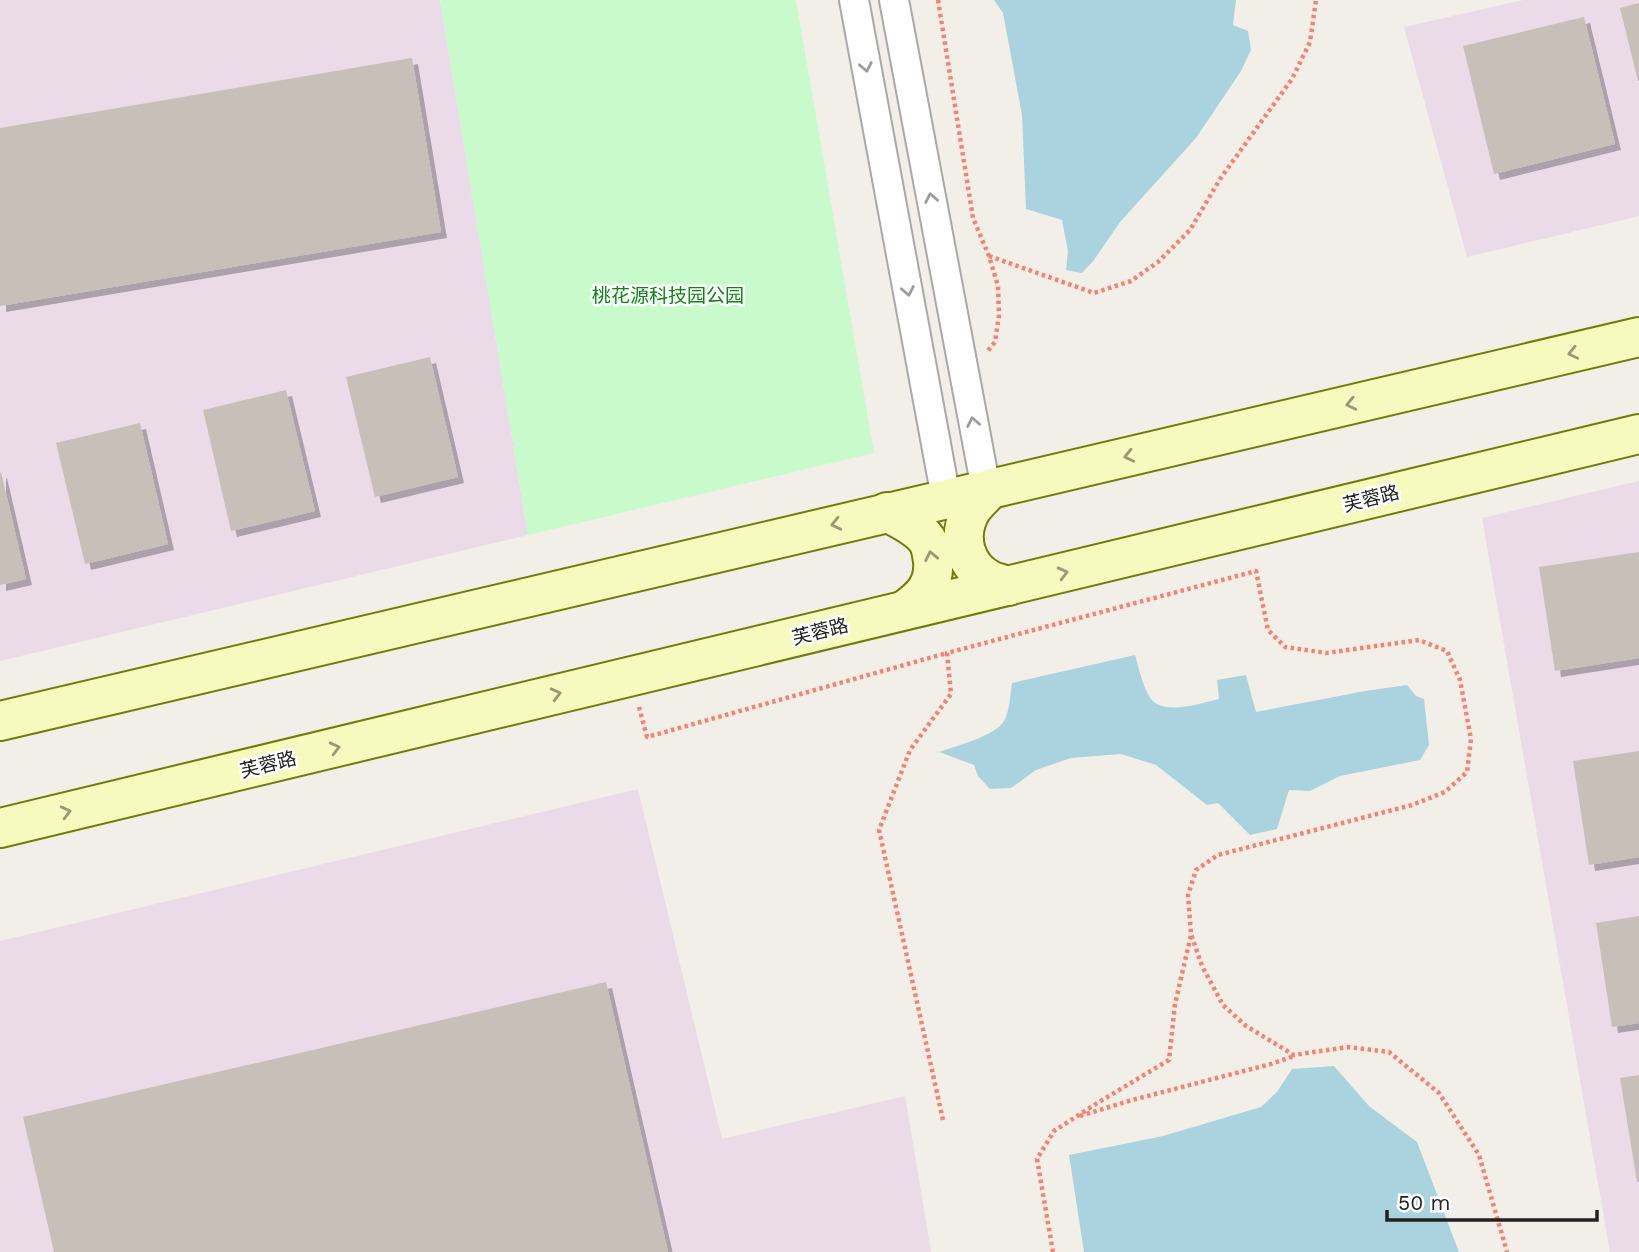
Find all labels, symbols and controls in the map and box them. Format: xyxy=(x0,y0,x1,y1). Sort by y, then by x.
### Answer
one-way arrow xyxy=(858,61,873,73)
one-way arrow xyxy=(924,192,939,204)
park label: 桃花源科技园公园 xyxy=(592,284,744,307)
one-way arrow xyxy=(899,285,914,297)
one-way arrow xyxy=(1567,345,1579,359)
one-way arrow xyxy=(1345,396,1357,411)
one-way arrow xyxy=(966,416,981,428)
one-way arrow xyxy=(1123,448,1135,462)
street label: 芙蓉路 xyxy=(1341,480,1402,517)
one-way arrow xyxy=(830,516,842,530)
one-way arrow xyxy=(925,550,940,562)
one-way arrow xyxy=(1057,566,1069,581)
street label: 芙蓉路 xyxy=(790,613,851,650)
one-way arrow xyxy=(550,688,562,703)
one-way arrow xyxy=(329,742,341,756)
street label: 芙蓉路 xyxy=(238,746,299,783)
one-way arrow xyxy=(60,806,72,821)
scale bar xyxy=(1387,1178,1597,1222)
text: 50 m xyxy=(1398,1190,1450,1215)

